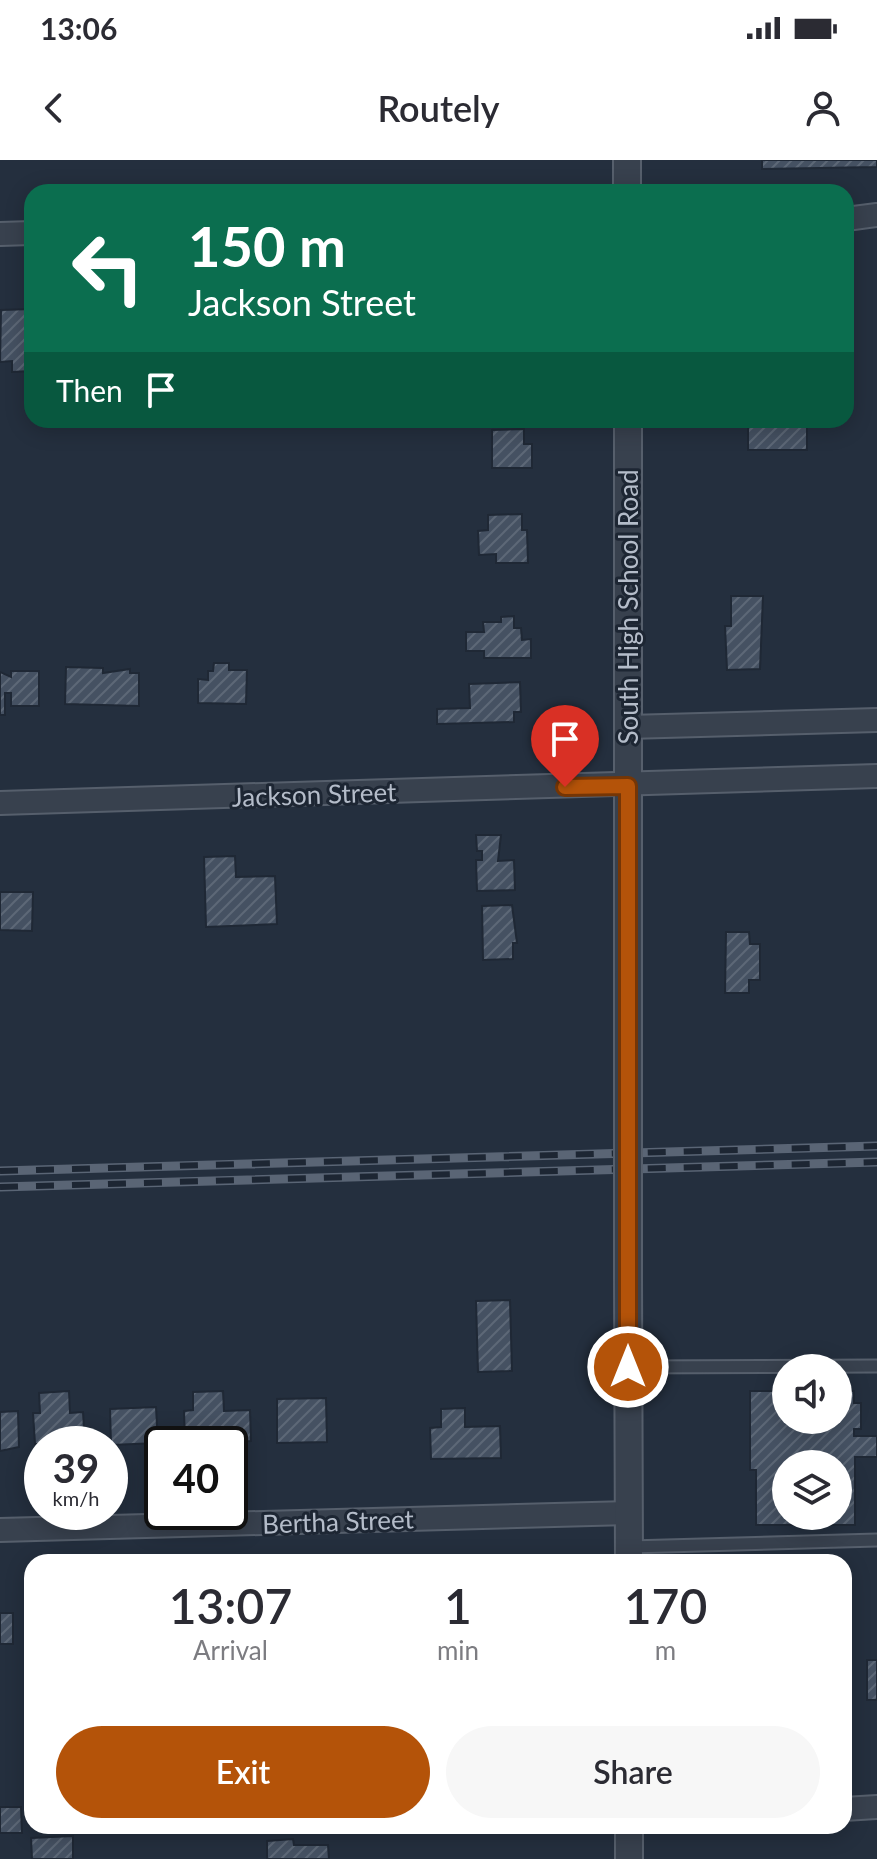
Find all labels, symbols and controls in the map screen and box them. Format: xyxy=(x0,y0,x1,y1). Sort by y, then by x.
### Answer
text: 13:06 xyxy=(40,10,117,46)
icon: back xyxy=(32,86,76,130)
text: Routely xyxy=(377,86,500,130)
icon: person xyxy=(801,86,845,130)
text: 150 m xyxy=(188,212,346,279)
icon: left xyxy=(56,216,160,320)
text: Jackson Street xyxy=(188,280,416,324)
icon: arrive xyxy=(139,368,183,412)
text: Then xyxy=(56,372,123,408)
street label: South High School Road xyxy=(612,469,644,745)
pin xyxy=(531,705,599,787)
icon: arrive xyxy=(543,717,587,761)
street label: Jackson Street xyxy=(231,775,397,813)
position arrow xyxy=(586,1325,670,1409)
map controls xyxy=(772,1354,852,1530)
button: sound xyxy=(772,1354,852,1434)
speed limit sign: 40 xyxy=(144,1426,248,1530)
text: 39 xyxy=(53,1444,99,1492)
button: layers xyxy=(772,1450,852,1530)
text: km/h xyxy=(53,1486,99,1510)
street label: Bertha Street xyxy=(262,1502,415,1540)
text: 13:07 xyxy=(169,1577,292,1634)
text: 1 xyxy=(444,1577,472,1634)
text: 170 xyxy=(624,1577,707,1634)
text: Arrival xyxy=(193,1634,268,1666)
text: min xyxy=(437,1634,479,1666)
text: m xyxy=(655,1634,676,1666)
button: Exit xyxy=(56,1726,430,1818)
button: Share xyxy=(446,1726,820,1818)

